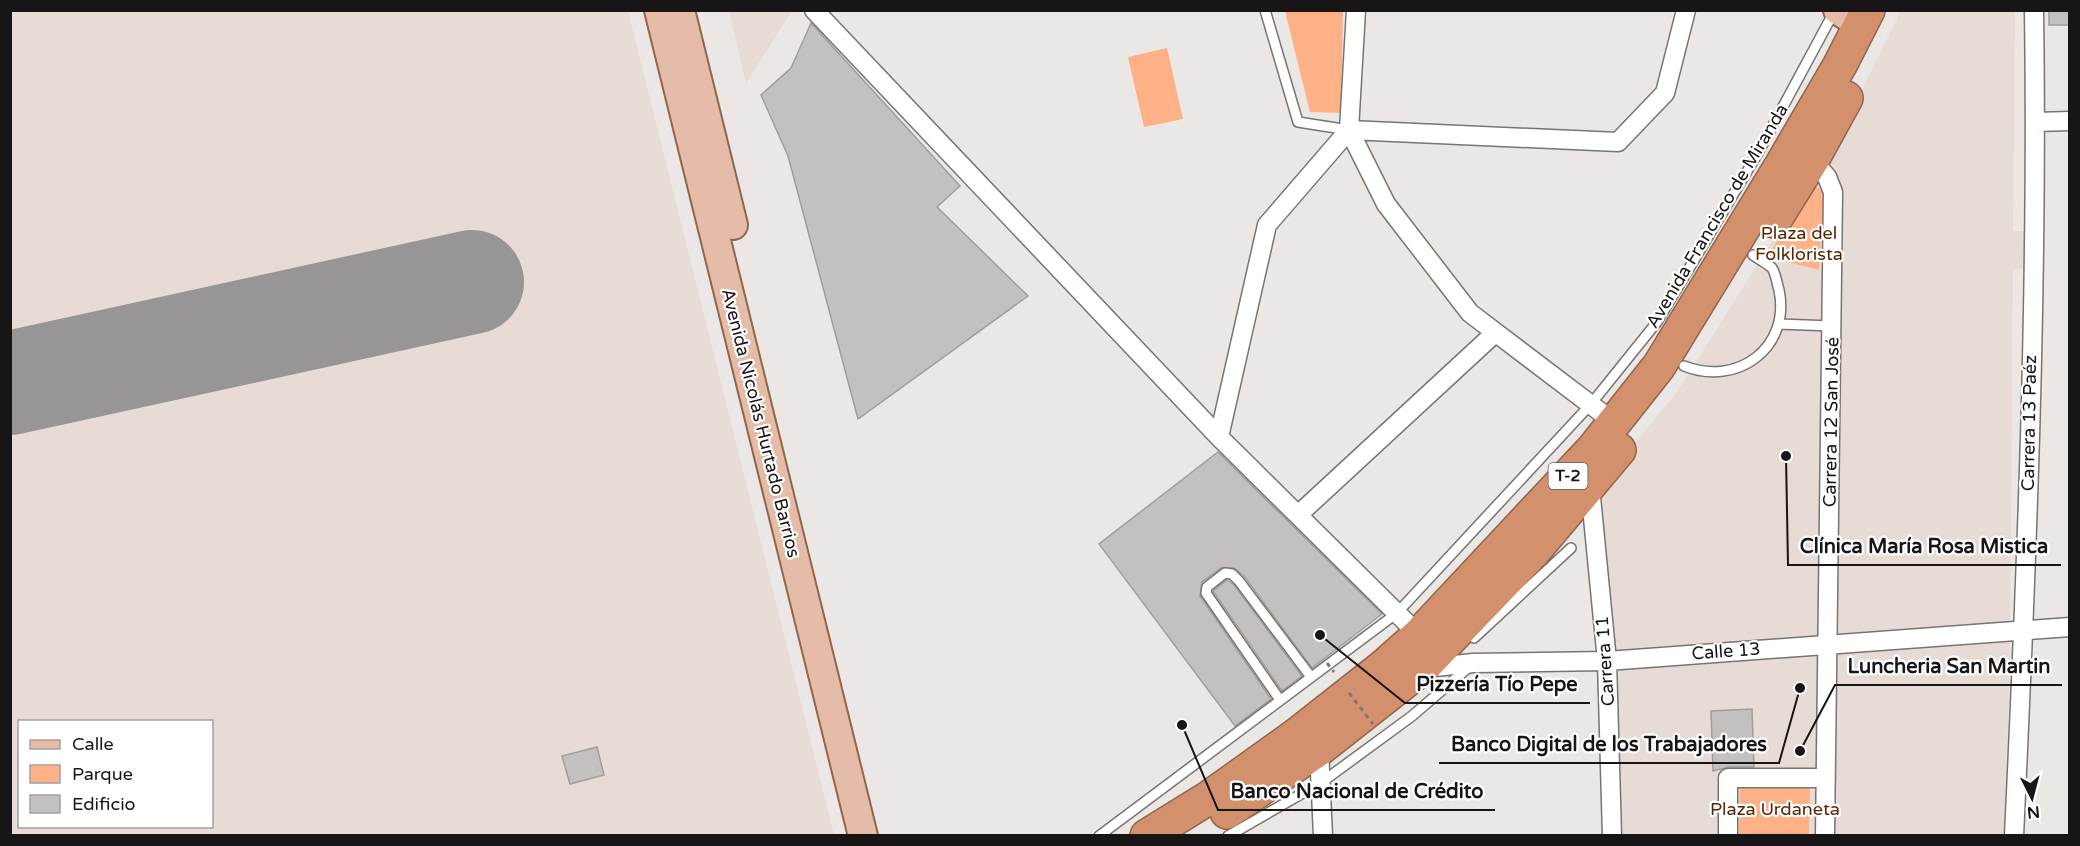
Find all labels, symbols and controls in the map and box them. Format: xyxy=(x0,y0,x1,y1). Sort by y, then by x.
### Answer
street label: Avenida Francisco de Miranda xyxy=(1641,100,1793,332)
park label: Plaza del Folklorista xyxy=(1755,222,1843,265)
street label: Avenida Nicolás Hurtado Barrios xyxy=(717,286,805,560)
street label: Carrera 12 San José xyxy=(1819,337,1843,507)
street label: Carrera 13 Paéz xyxy=(2017,355,2041,491)
road number: T-2 xyxy=(1548,463,1588,489)
callout: Clínica María Rosa Mistica xyxy=(1788,527,2061,565)
text: Clínica María Rosa Mistica xyxy=(1800,535,2048,559)
street label: Carrera 11 xyxy=(1591,615,1619,707)
street label: Calle 13 xyxy=(1691,638,1761,664)
callout: Luncheria San Martin xyxy=(1835,647,2062,685)
text: Luncheria San Martin xyxy=(1847,655,2051,679)
callout: Pizzería Tío Pepe xyxy=(1405,665,1590,703)
text: Pizzería Tío Pepe xyxy=(1416,673,1578,697)
legend xyxy=(18,720,213,828)
callout: Banco Digital de los Trabajadores xyxy=(1439,725,1779,763)
text: Calle xyxy=(72,733,114,755)
text: Banco Digital de los Trabajadores xyxy=(1451,733,1767,757)
text: Parque xyxy=(72,763,133,785)
north arrow xyxy=(2002,768,2062,828)
callout: Banco Nacional de Crédito xyxy=(1218,772,1495,810)
text: Banco Nacional de Crédito xyxy=(1231,780,1483,804)
text: Edificio xyxy=(72,793,136,815)
park label: Plaza Urdaneta xyxy=(1710,798,1840,820)
text: N xyxy=(2026,801,2041,823)

